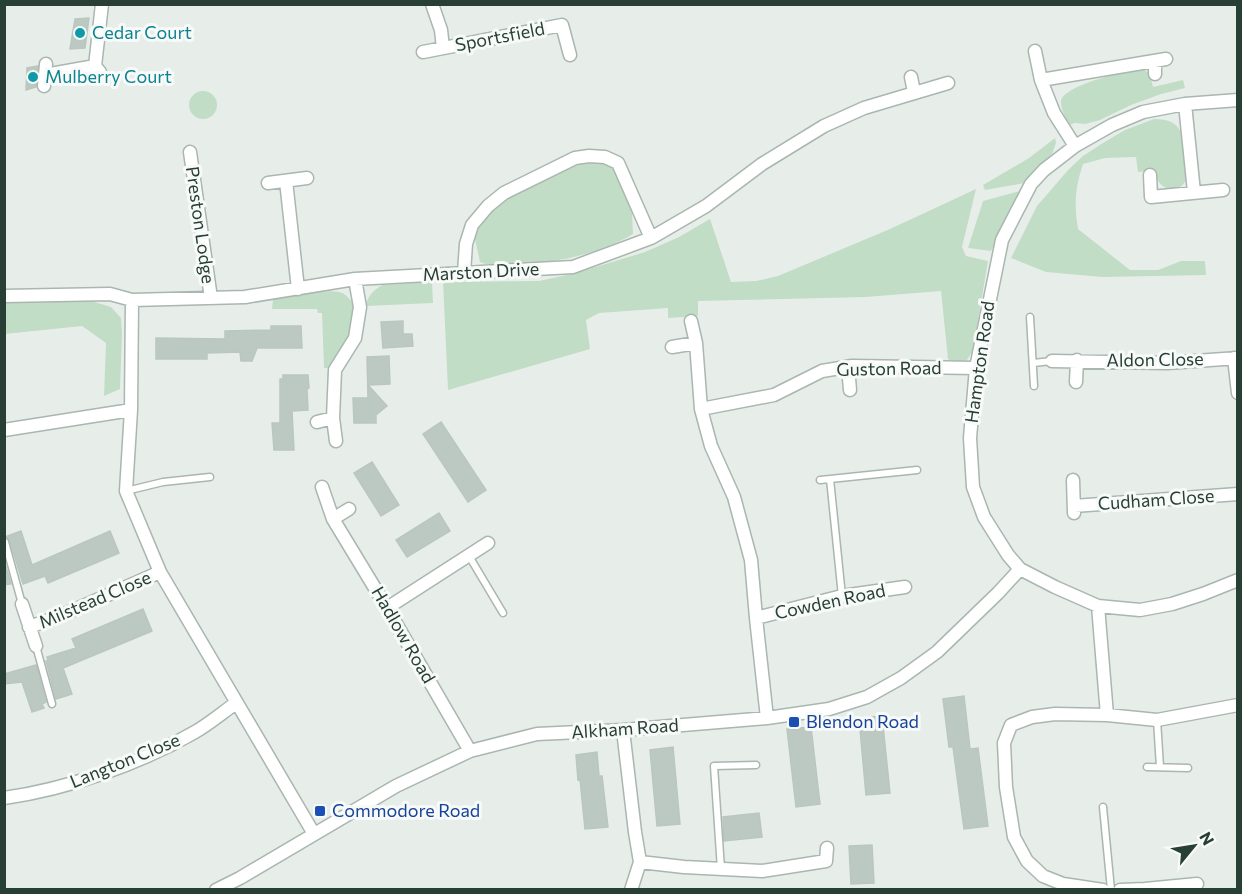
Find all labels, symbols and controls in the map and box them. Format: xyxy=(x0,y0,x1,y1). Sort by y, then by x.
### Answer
street label: Sportsfield xyxy=(453,17,547,55)
place label: Cedar Court xyxy=(92,21,192,43)
marker: Cedar Court xyxy=(73,26,87,40)
place label: Mulberry Court xyxy=(45,65,172,87)
marker: Mulberry Court xyxy=(26,70,40,84)
street label: Preston Lodge xyxy=(182,165,220,285)
street label: Marston Drive xyxy=(422,257,540,285)
street label: Hampton Road xyxy=(960,299,998,424)
street label: Aldon Close xyxy=(1106,347,1204,371)
street label: Guston Road xyxy=(836,356,942,380)
street label: Cudham Close xyxy=(1097,484,1215,514)
street label: Milstead Close xyxy=(35,566,154,633)
street label: Cowden Road xyxy=(772,579,887,623)
street label: Hadlow Road xyxy=(367,582,440,687)
place label: Blendon Road xyxy=(806,710,919,732)
street label: Alkham Road xyxy=(570,713,679,743)
marker: Blendon Road xyxy=(787,715,801,729)
street label: Langton Close xyxy=(66,728,183,792)
place label: Commodore Road xyxy=(332,799,480,821)
marker: Commodore Road xyxy=(313,804,327,818)
north arrow xyxy=(1164,816,1224,876)
text: N xyxy=(1196,828,1219,848)

